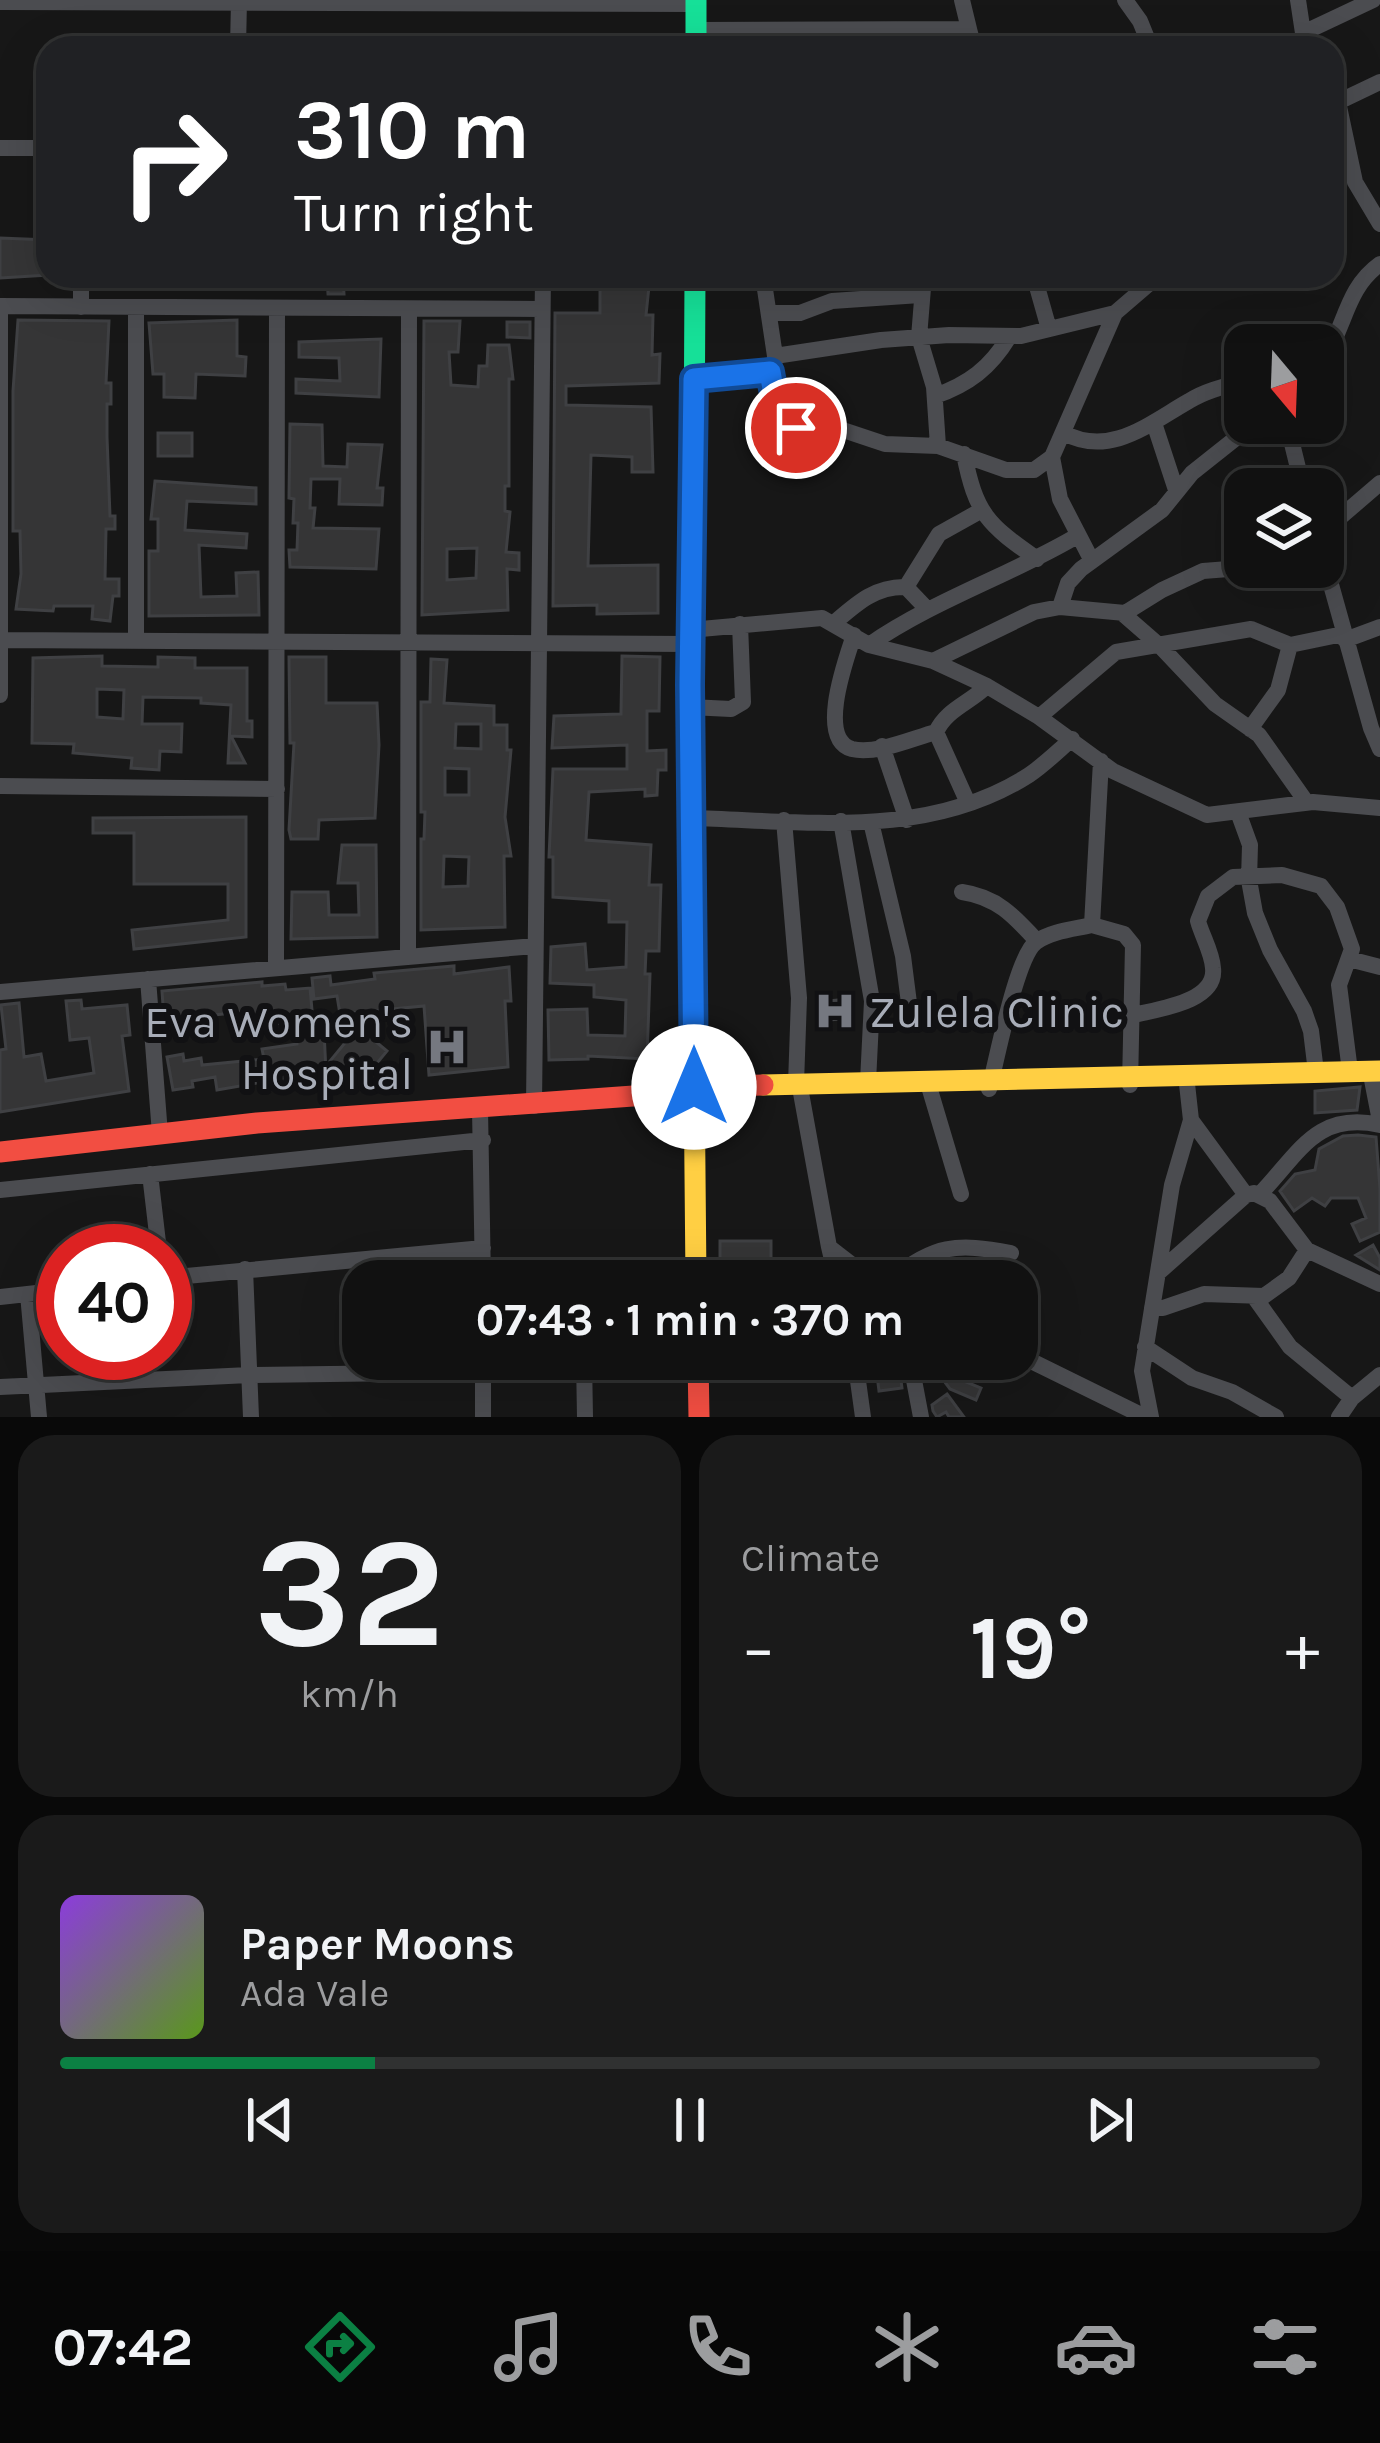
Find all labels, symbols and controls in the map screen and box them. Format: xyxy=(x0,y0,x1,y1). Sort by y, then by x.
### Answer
text: 310 m xyxy=(294,81,530,179)
icon: right xyxy=(96,84,252,240)
text: Turn right xyxy=(294,181,534,245)
north arrow xyxy=(1224,324,1344,444)
map controls xyxy=(1224,324,1344,588)
pin xyxy=(745,377,847,479)
icon: arrive xyxy=(763,395,829,461)
button: layers xyxy=(1224,468,1344,588)
place label: Zulela Clinic xyxy=(869,986,1124,1038)
hospital icon: Zulela Clinic xyxy=(812,988,858,1034)
place label: Eva Women's Hospital xyxy=(144,996,413,1100)
hospital icon: Eva Women's Hospital xyxy=(424,1024,470,1070)
position arrow xyxy=(631,1024,757,1150)
speed limit sign: 40 xyxy=(36,1224,192,1380)
text: 07:43 · 1 min · 370 m xyxy=(476,1294,904,1346)
text: 32 xyxy=(254,1502,445,1684)
text: Climate xyxy=(741,1535,880,1581)
text: 19° xyxy=(970,1595,1091,1701)
text: − xyxy=(741,1609,776,1687)
text: + xyxy=(1285,1609,1320,1687)
text: km/h xyxy=(300,1671,399,1717)
text: Paper Moons xyxy=(240,1918,515,1970)
text: Ada Vale xyxy=(240,1970,389,2016)
icon: previous xyxy=(237,2087,303,2153)
icon: pause xyxy=(657,2087,723,2153)
icon: next xyxy=(1077,2087,1143,2153)
icon: directions xyxy=(298,2305,382,2389)
icon: music xyxy=(487,2305,571,2389)
icon: phone xyxy=(676,2305,760,2389)
icon: climate xyxy=(865,2305,949,2389)
icon: car xyxy=(1054,2305,1138,2389)
icon: filters xyxy=(1243,2305,1327,2389)
text: 07:42 xyxy=(53,2315,193,2379)

